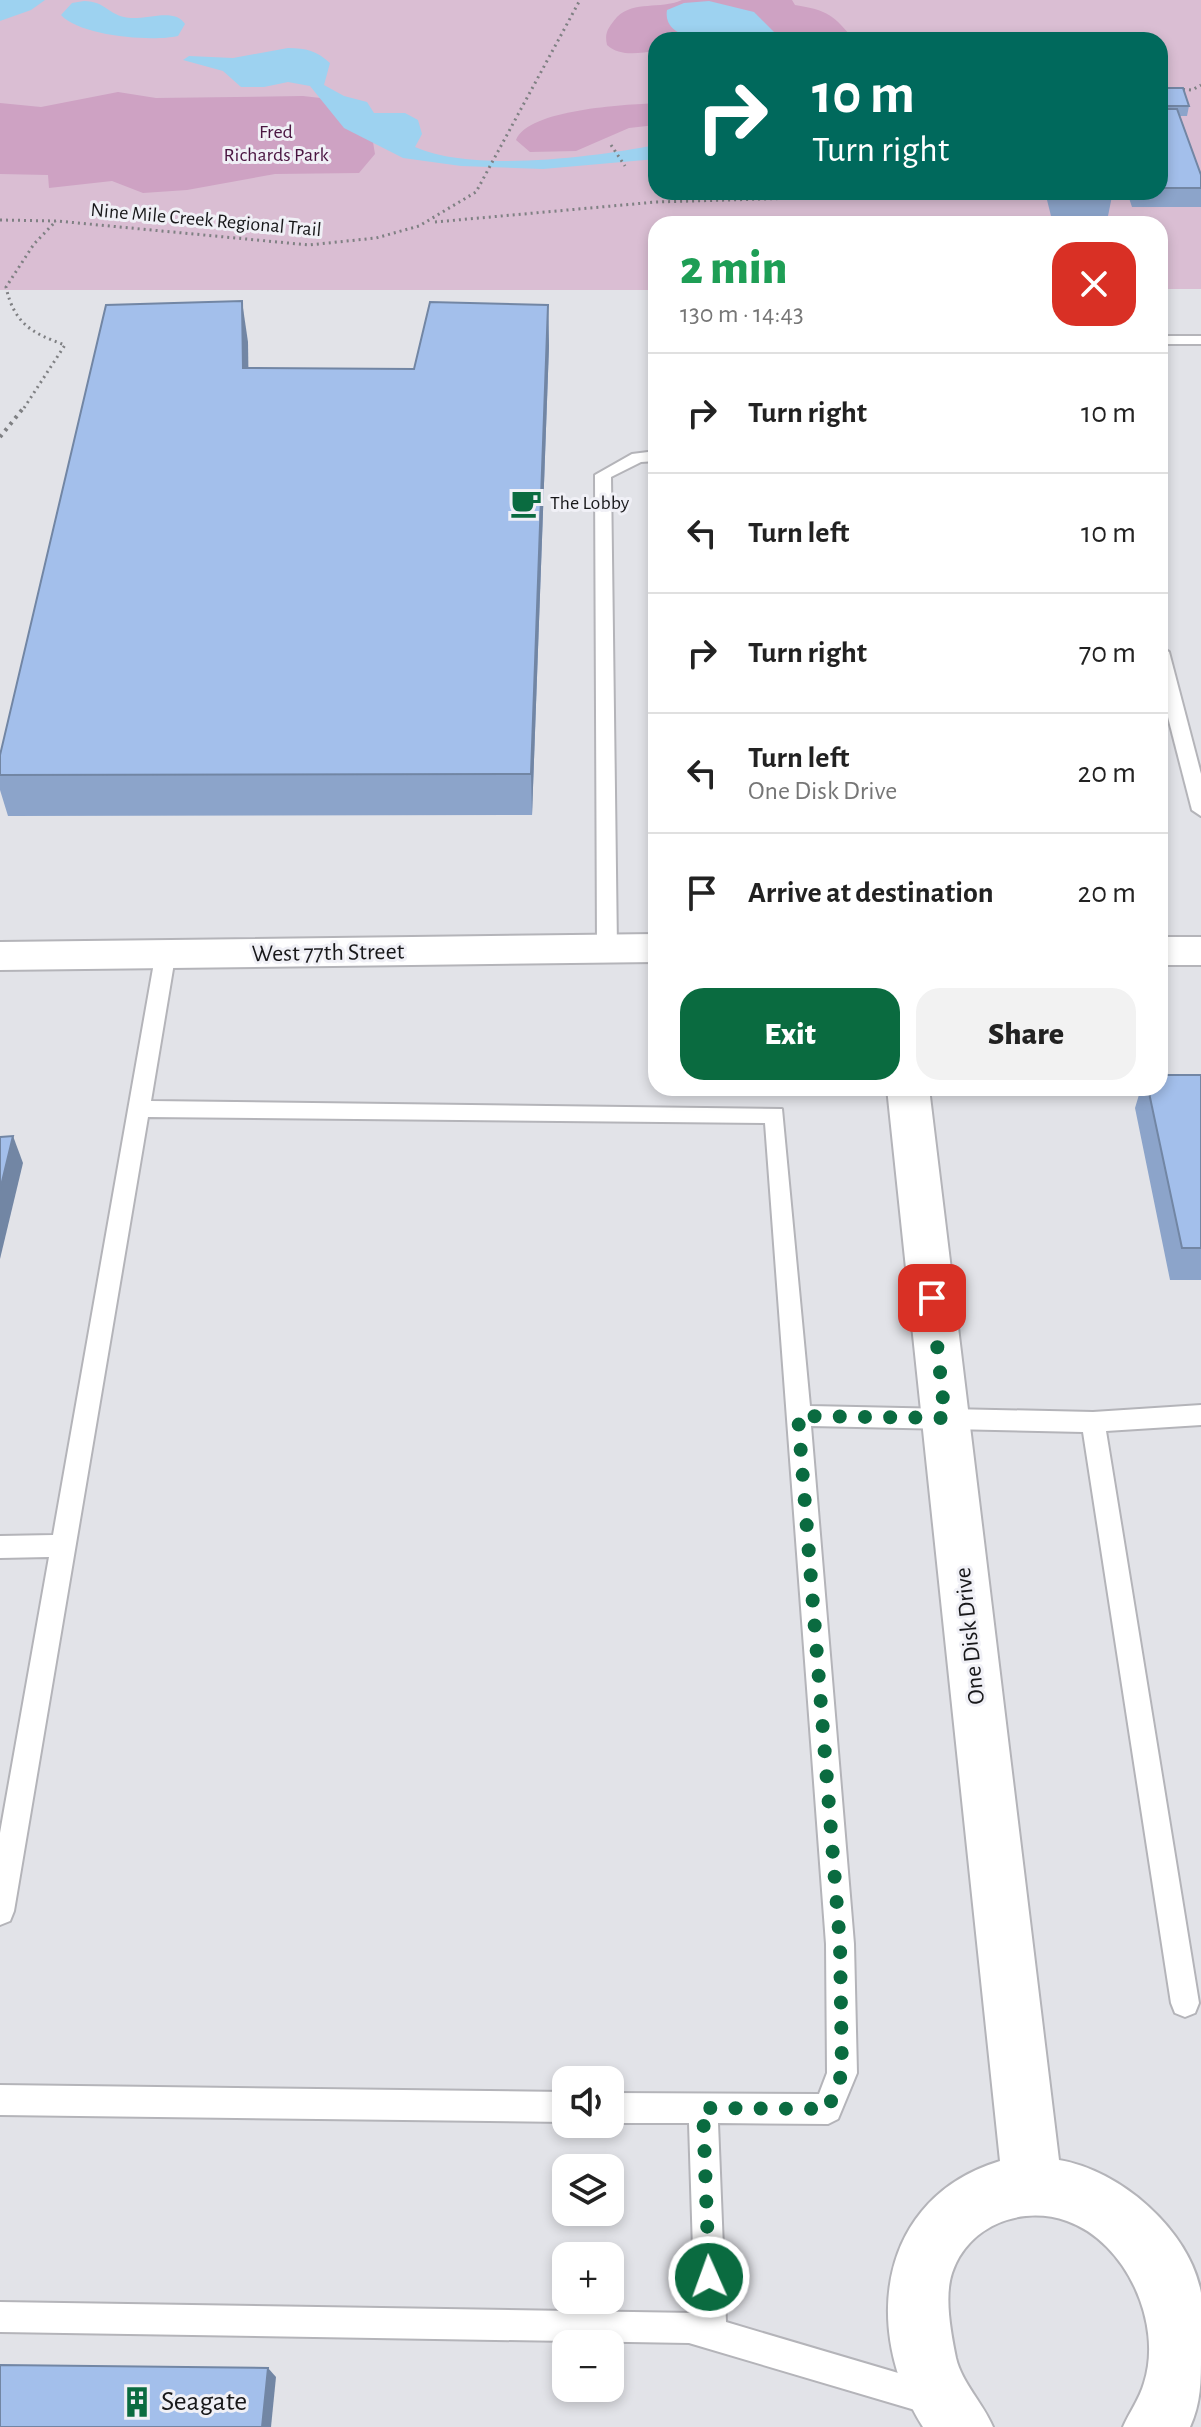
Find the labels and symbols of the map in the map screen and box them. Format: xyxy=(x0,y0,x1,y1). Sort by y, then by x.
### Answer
park label: Fred Richards Park xyxy=(223,122,329,165)
street label: Nine Mile Creek Regional Trail xyxy=(90,200,322,240)
cafe icon: The Lobby xyxy=(509,486,543,520)
place label: The Lobby xyxy=(550,493,630,513)
street label: West 77th Street xyxy=(252,940,405,966)
pin xyxy=(898,1264,966,1332)
street label: One Disk Drive xyxy=(951,1566,989,1706)
position arrow xyxy=(667,2235,751,2319)
building icon: Seagate xyxy=(120,2385,154,2419)
place label: Seagate xyxy=(161,2388,247,2416)

